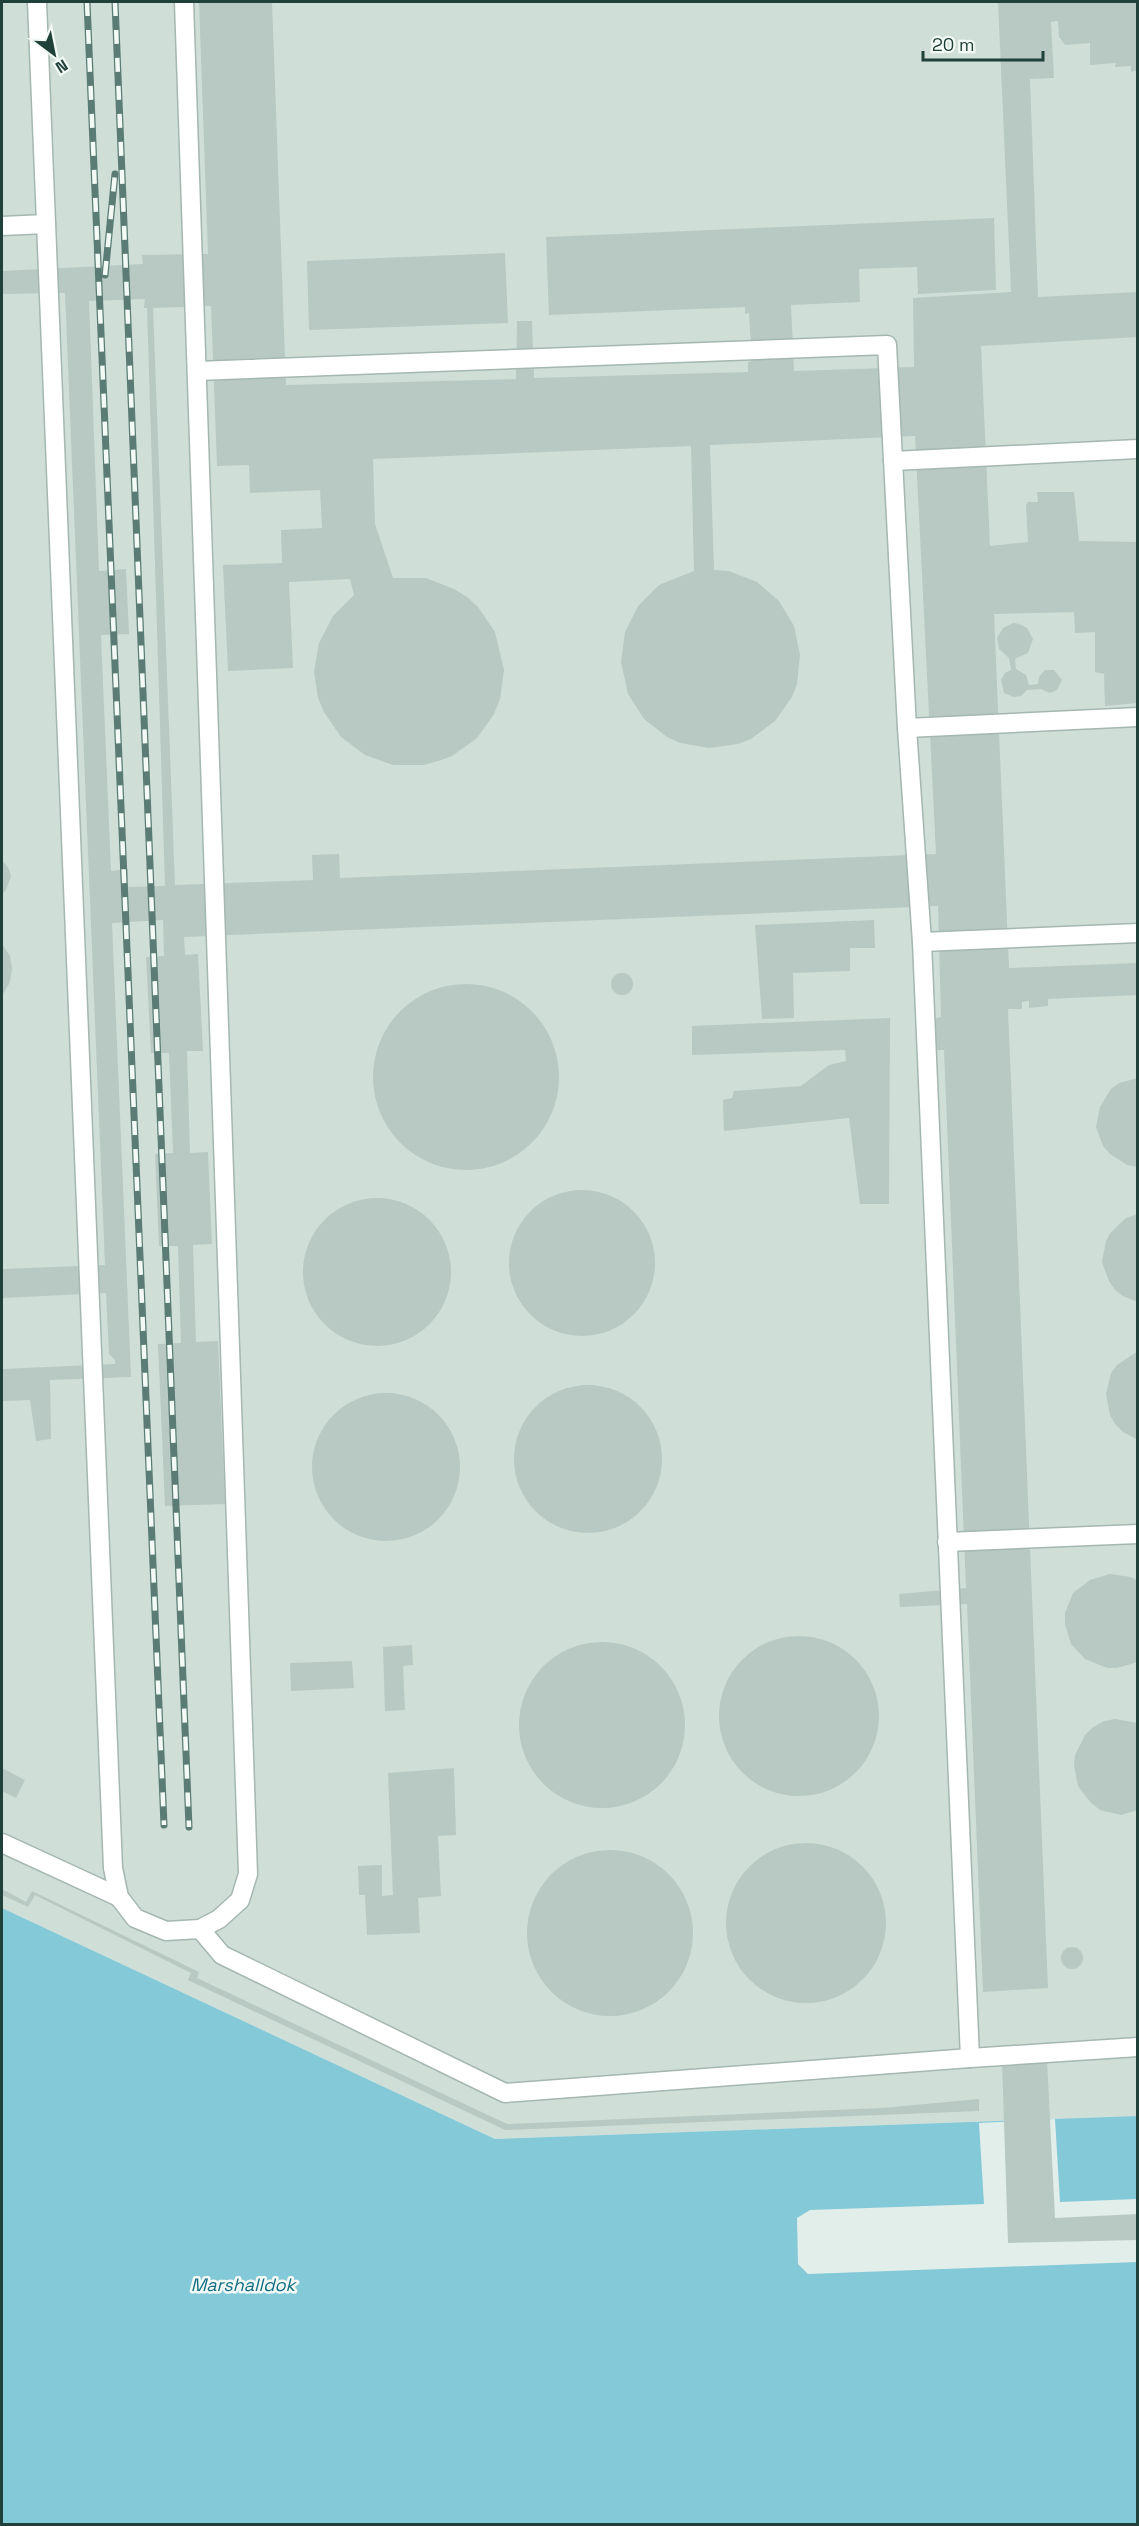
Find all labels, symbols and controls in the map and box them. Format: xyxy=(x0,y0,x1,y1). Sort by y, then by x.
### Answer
north arrow xyxy=(24,24,84,84)
scale bar xyxy=(923,24,1043,62)
text: 20 m xyxy=(932,33,975,56)
text: N xyxy=(52,55,72,78)
water label: Marshalldok xyxy=(191,2273,298,2296)

